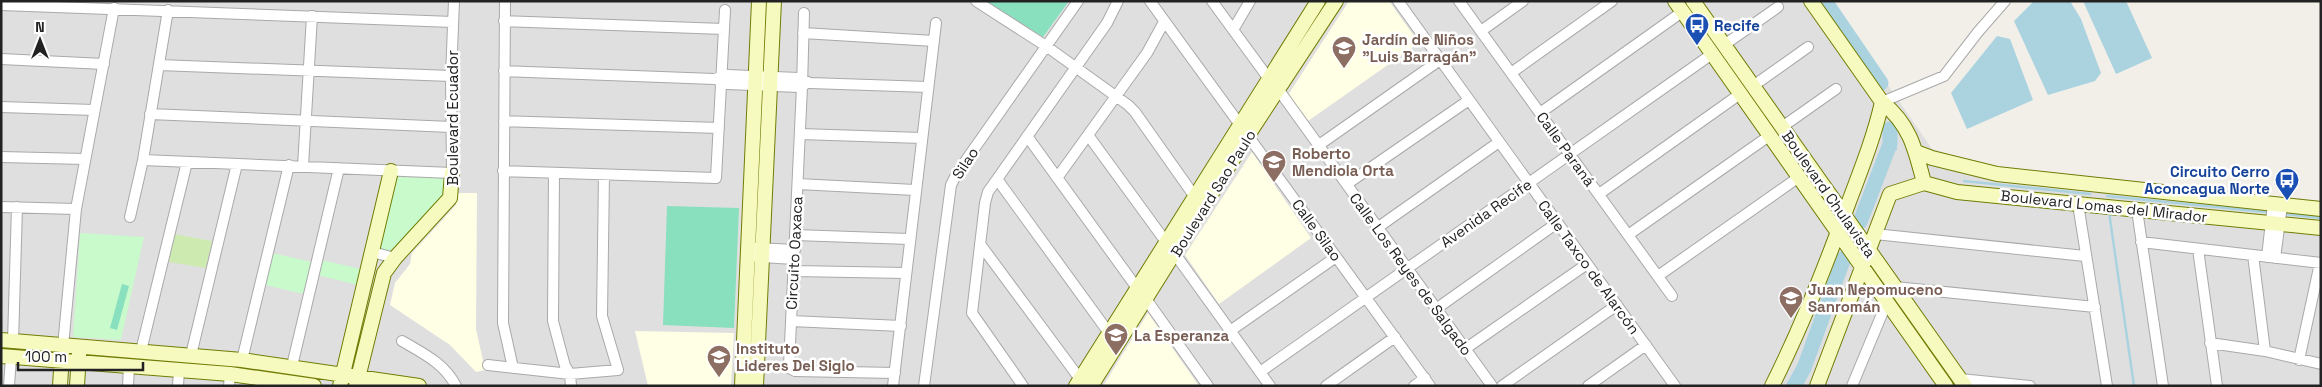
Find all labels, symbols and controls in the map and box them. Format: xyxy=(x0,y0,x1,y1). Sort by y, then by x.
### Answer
bus stop icon: Recife xyxy=(1684,12,1710,46)
north arrow xyxy=(15,15,65,65)
place label: Recife xyxy=(1714,16,1760,35)
text: N xyxy=(35,18,45,36)
place label: Jardín de Niños "Luis Barragán" xyxy=(1362,30,1477,66)
school or university icon: Jardín de Niños "Luis Barragán" xyxy=(1331,35,1357,69)
street label: Boulevard Ecuador xyxy=(443,50,462,186)
street label: Calle Paraná xyxy=(1533,108,1600,190)
street label: Boulevard Sao Paulo xyxy=(1166,126,1260,260)
street label: Boulevard Chulavista xyxy=(1778,127,1880,261)
street label: Silao xyxy=(948,143,982,183)
place label: Roberto Mendiola Orta xyxy=(1292,144,1394,180)
school or university icon: Roberto Mendiola Orta xyxy=(1261,149,1287,183)
place label: Circuito Cerro Aconcagua Norte xyxy=(2144,162,2270,198)
bus stop icon: Circuito Cerro Aconcagua Norte xyxy=(2274,167,2300,201)
street label: Avenida Recife xyxy=(1437,174,1535,251)
street label: Boulevard Lomas del Mirador xyxy=(2000,186,2209,226)
street label: Calle Los Reyes de Salgado xyxy=(1346,189,1476,359)
street label: Circuito Oaxaca xyxy=(782,195,806,310)
street label: Calle Silao xyxy=(1288,195,1346,265)
street label: Calle Taxco de Alarcón xyxy=(1534,196,1644,338)
place label: Juan Nepomuceno Sanromán xyxy=(1808,280,1943,316)
school or university icon: Juan Nepomuceno Sanromán xyxy=(1778,285,1804,319)
school or university icon: La Esperanza xyxy=(1103,322,1129,356)
place label: La Esperanza xyxy=(1134,326,1229,345)
place label: Instituto Lideres Del Siglo xyxy=(736,339,855,375)
scale bar xyxy=(18,340,142,372)
school or university icon: Instituto Lideres Del Siglo xyxy=(706,344,732,378)
text: 100 m xyxy=(25,347,67,366)

